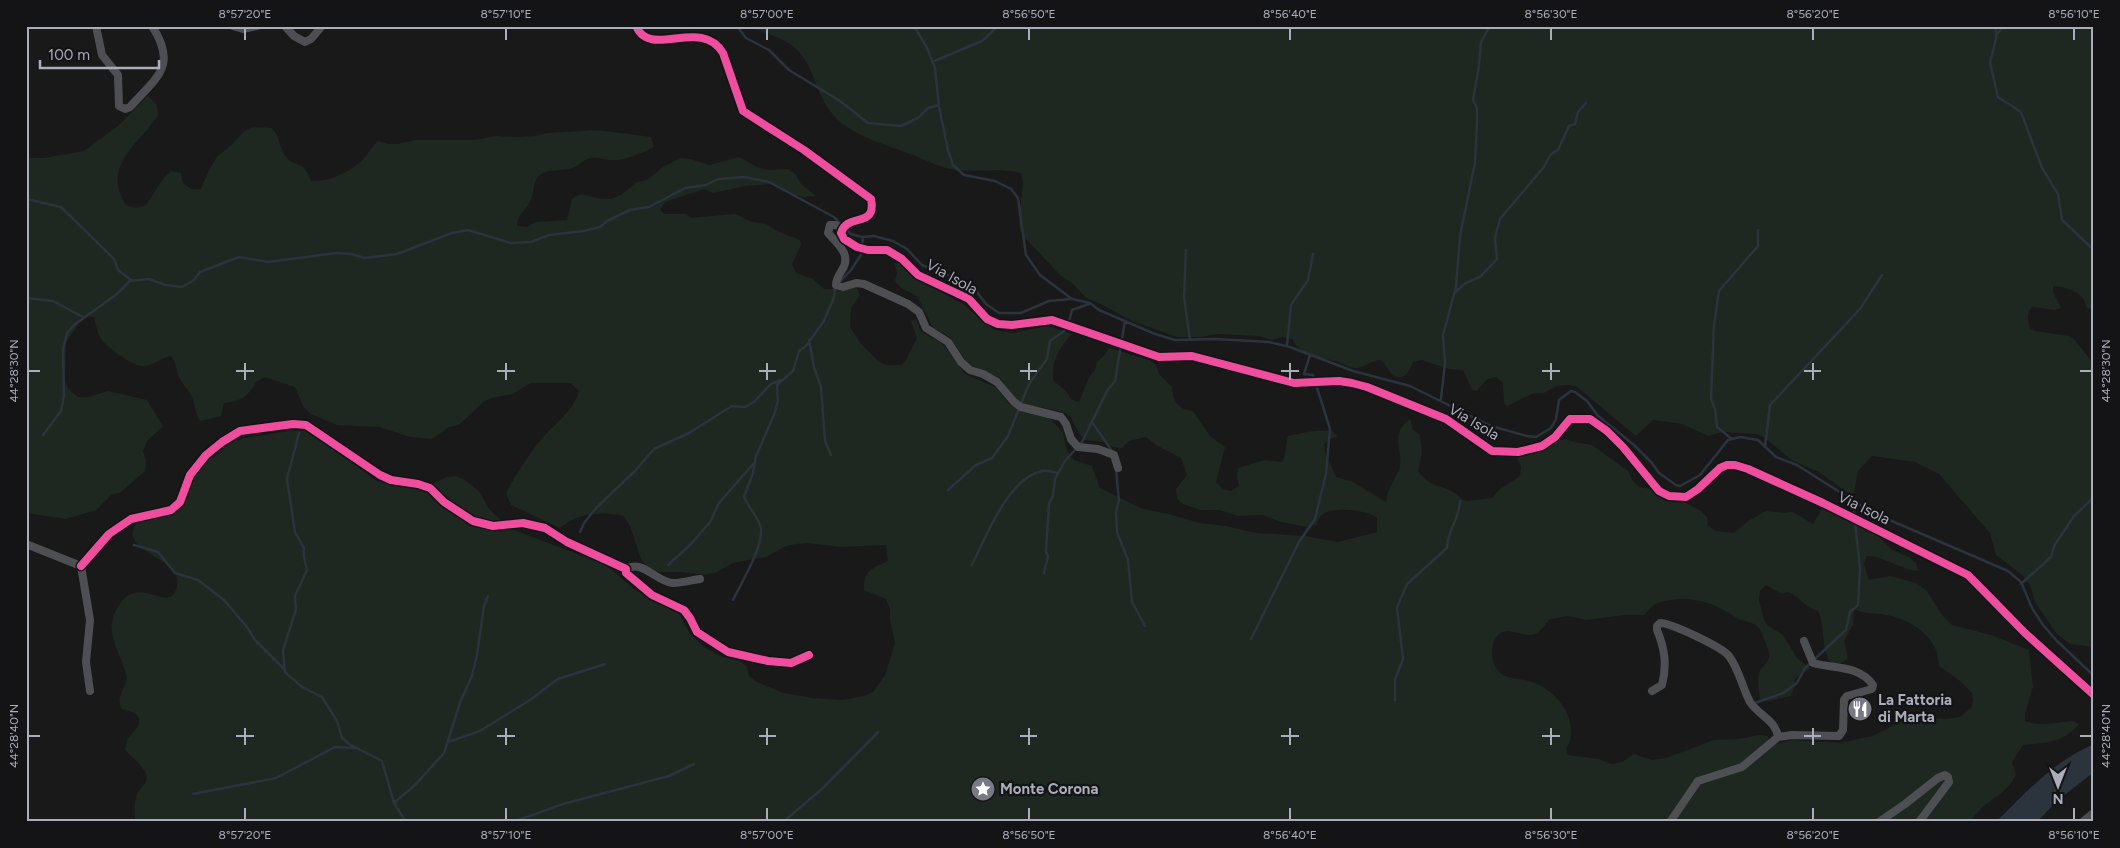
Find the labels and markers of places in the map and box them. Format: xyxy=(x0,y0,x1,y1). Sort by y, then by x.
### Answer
place label: La Fattoria di Marta xyxy=(1878,691,1952,726)
restaurant icon: La Fattoria di Marta xyxy=(1847,696,1873,722)
place icon: Monte Corona xyxy=(970,776,996,802)
place label: Monte Corona xyxy=(1000,780,1098,798)

